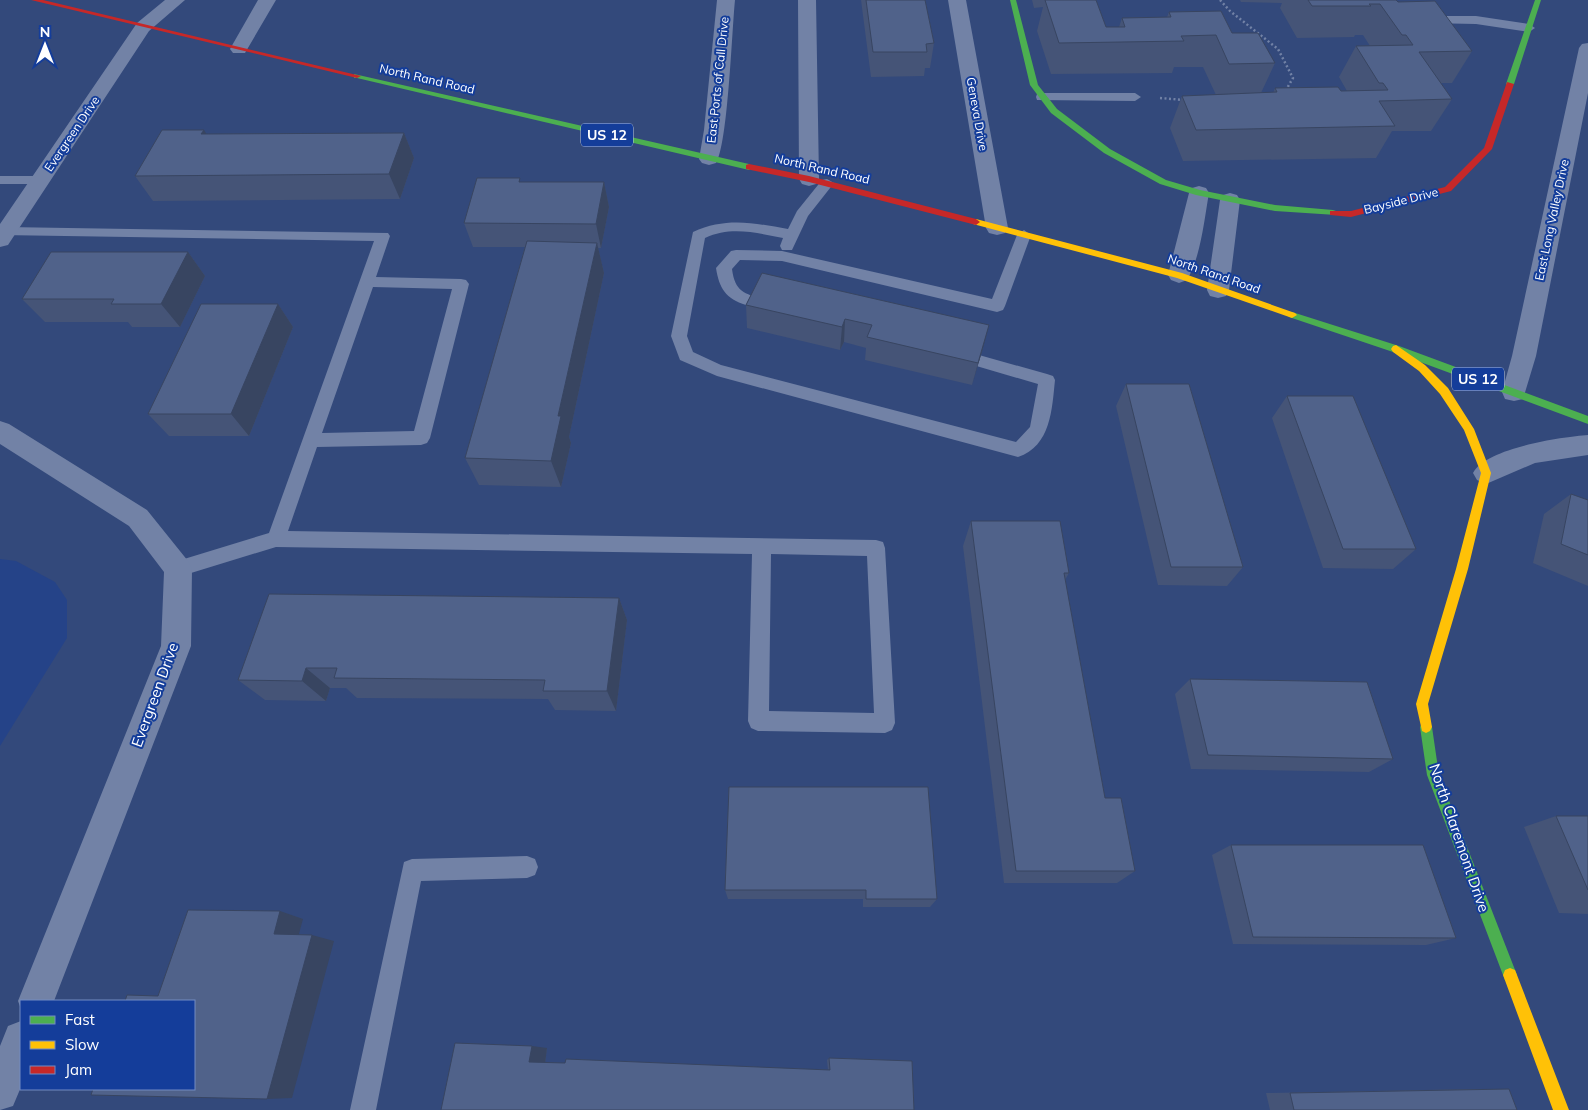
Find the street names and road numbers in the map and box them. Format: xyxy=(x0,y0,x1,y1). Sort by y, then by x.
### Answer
street label: East Ports of Call Drive xyxy=(703,16,732,144)
street label: North Rand Road xyxy=(378,60,476,97)
street label: Geneva Drive xyxy=(964,76,991,152)
street label: Evergreen Drive xyxy=(41,93,102,174)
road number: US 12 xyxy=(581,124,633,146)
street label: North Rand Road xyxy=(773,150,871,187)
street label: East Long Valley Drive xyxy=(1531,158,1572,282)
street label: Bayside Drive xyxy=(1362,184,1440,217)
street label: North Rand Road xyxy=(1166,251,1263,296)
road number: US 12 xyxy=(1452,368,1504,390)
street label: Evergreen Drive xyxy=(127,640,182,750)
street label: North Claremont Drive xyxy=(1425,761,1494,915)

